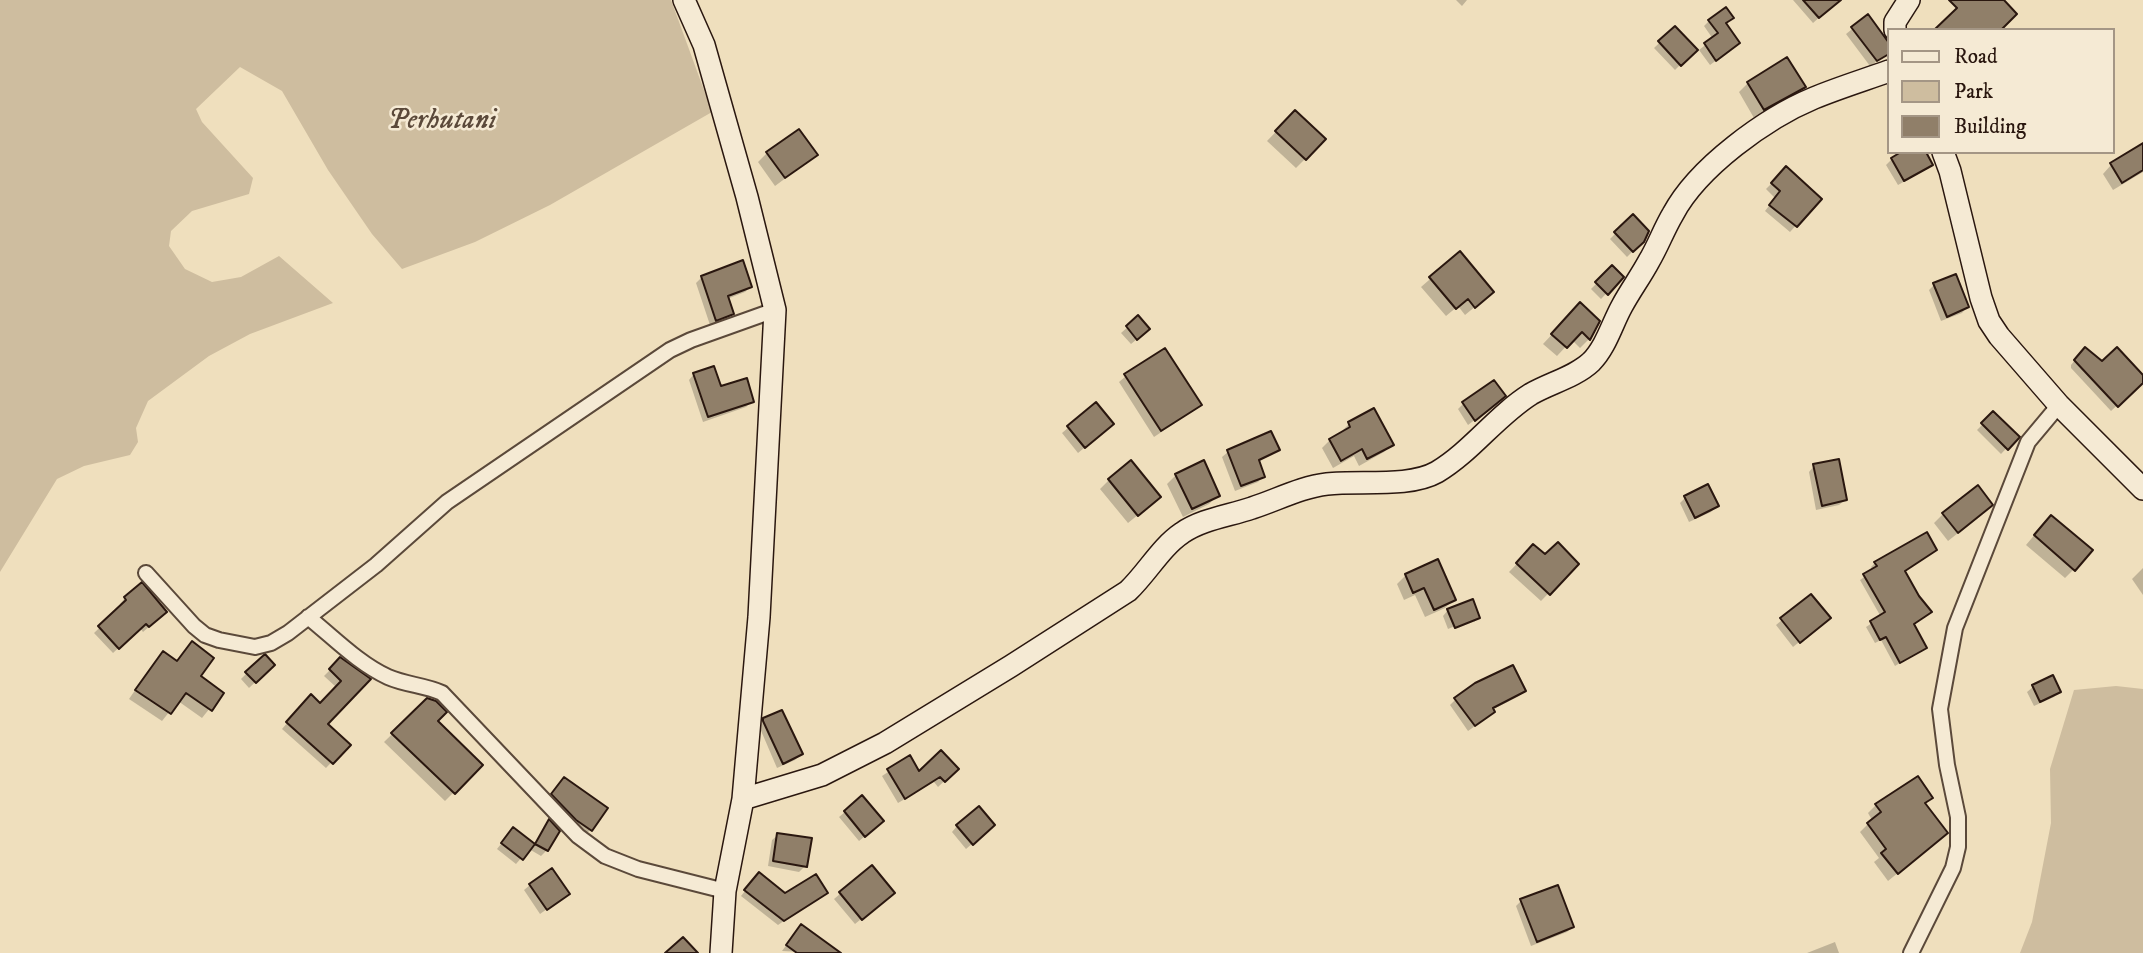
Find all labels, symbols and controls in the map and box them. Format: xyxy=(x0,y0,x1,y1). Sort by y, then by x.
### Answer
legend xyxy=(1888,28,2115,154)
text: Road xyxy=(1954,44,1998,70)
text: Park xyxy=(1954,79,1993,105)
park label: Perhutani xyxy=(388,105,496,139)
text: Building xyxy=(1954,114,2026,140)

